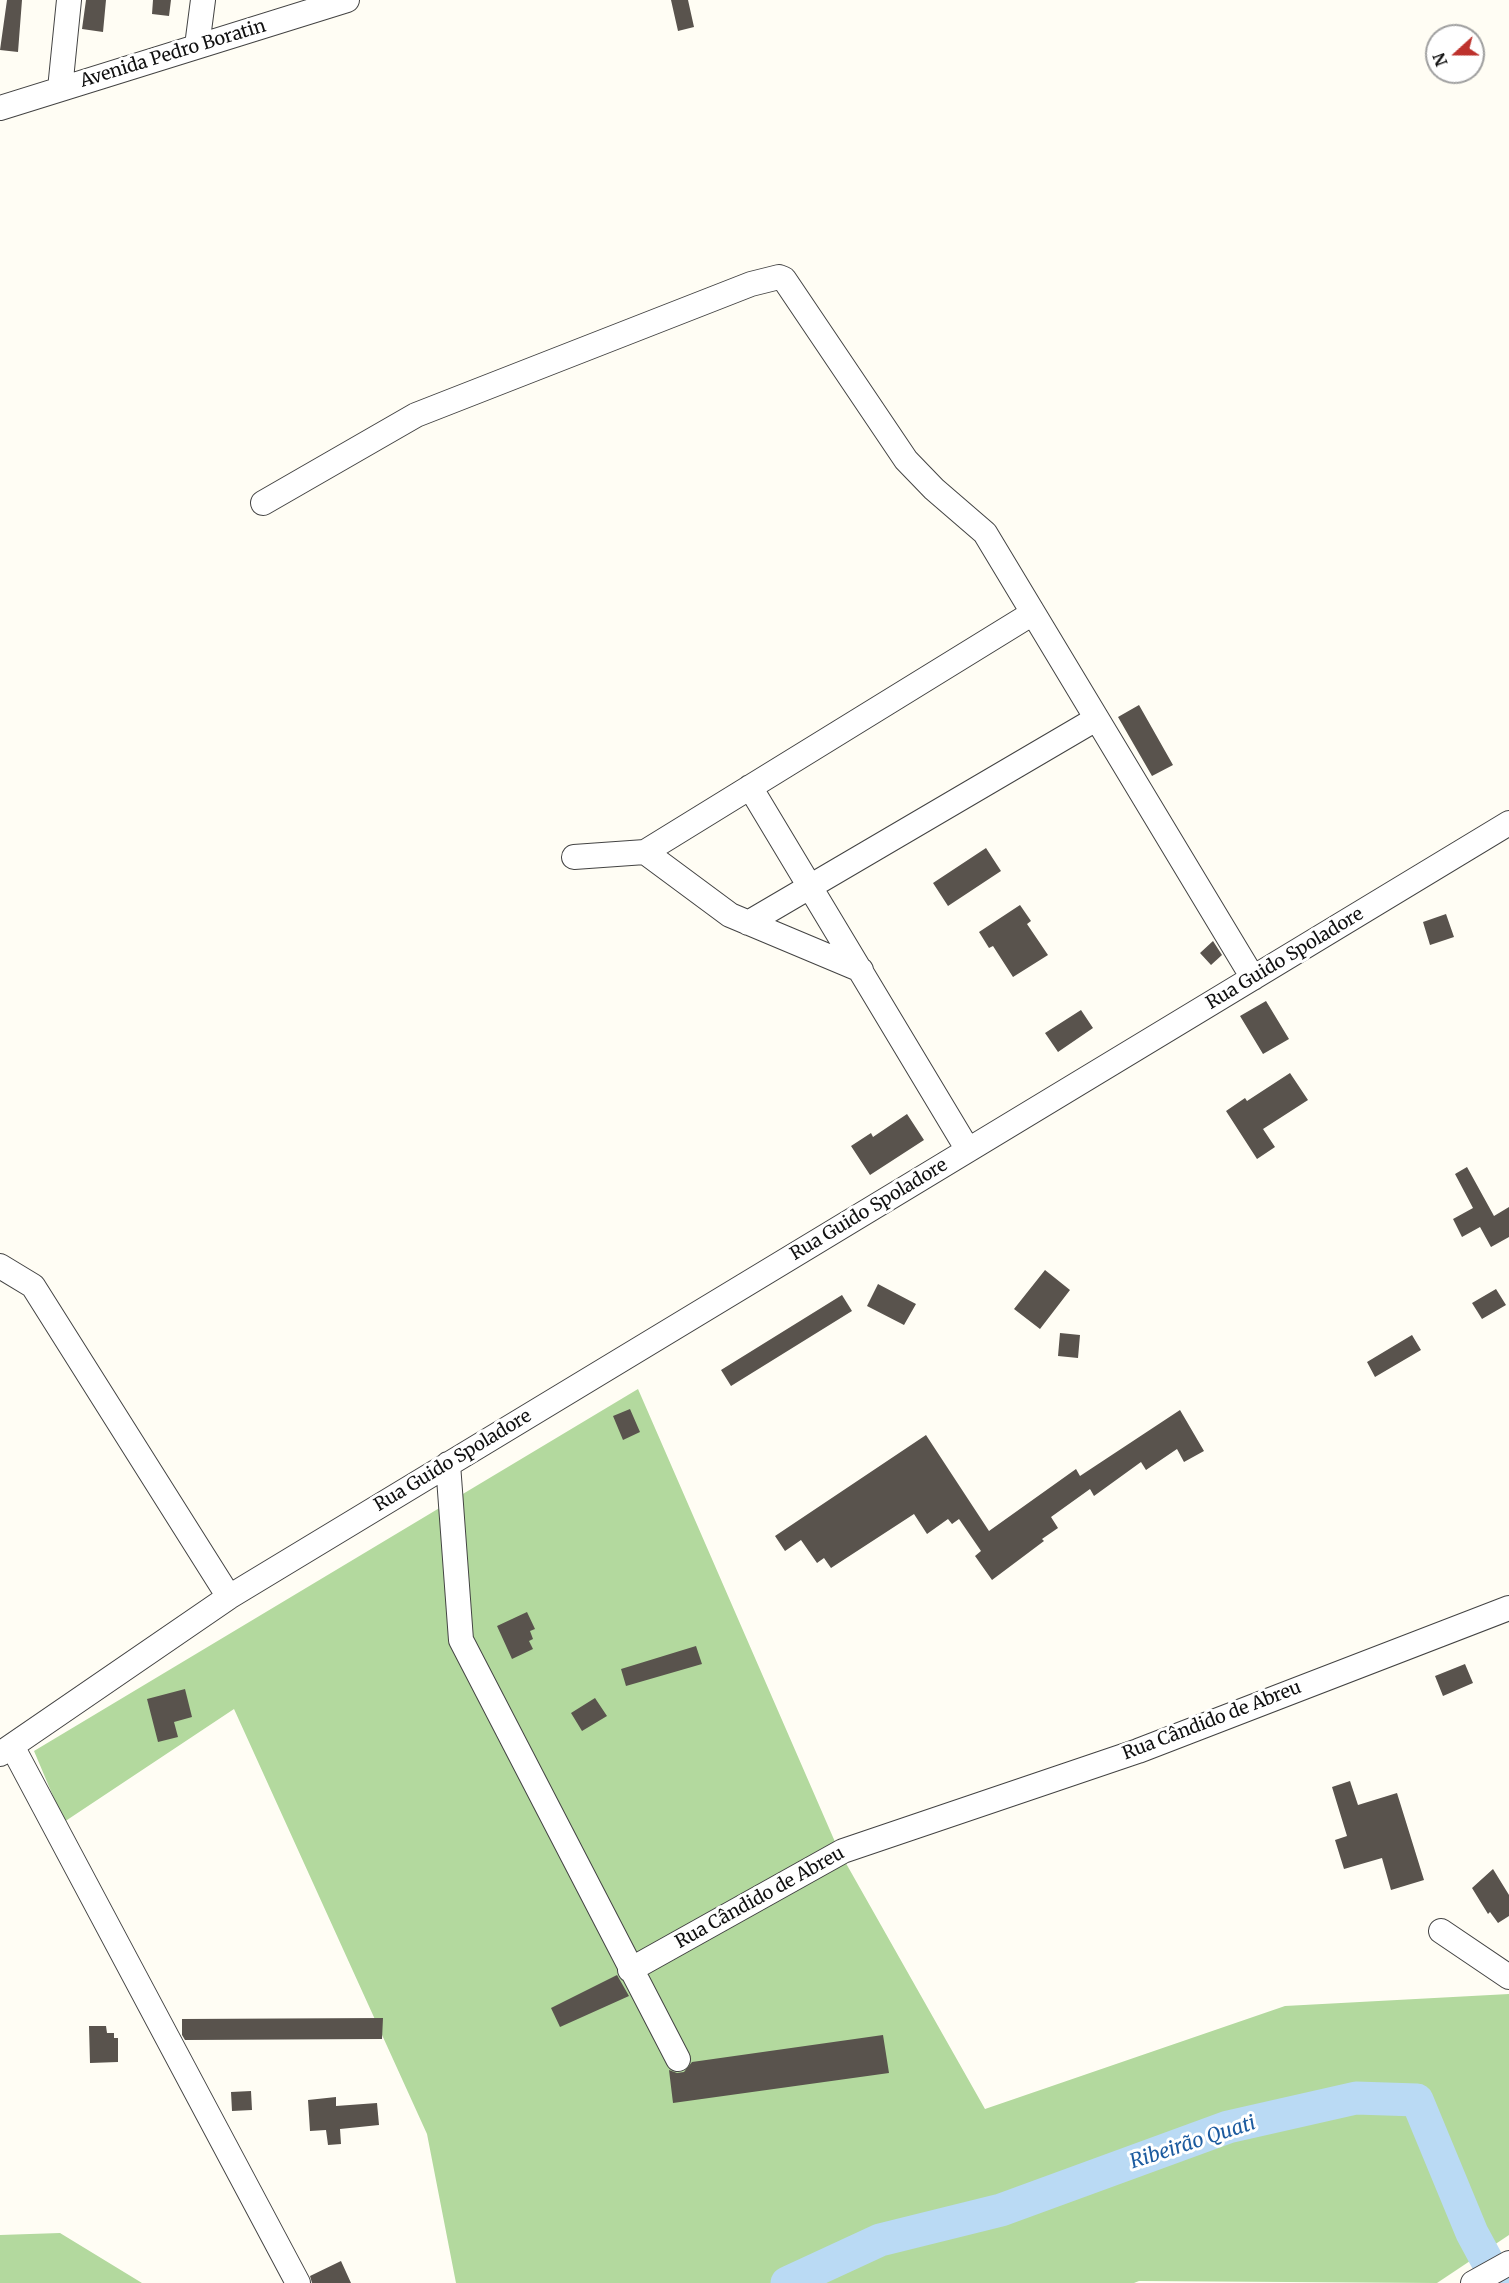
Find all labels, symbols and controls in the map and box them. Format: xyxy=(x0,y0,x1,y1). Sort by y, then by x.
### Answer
street label: Avenida Pedro Boratin xyxy=(78,15,268,93)
north arrow xyxy=(1425,24,1485,84)
text: N xyxy=(1428,50,1452,69)
street label: Rua Guido Spoladore xyxy=(1203,904,1367,1014)
street label: Rua Guido Spoladore xyxy=(787,1155,951,1265)
street label: Rua Guido Spoladore xyxy=(371,1406,535,1516)
street label: Rua Cândido de Abreu xyxy=(1120,1677,1304,1765)
street label: Rua Cândido de Abreu xyxy=(672,1843,848,1953)
water label: Ribeirão Quati xyxy=(1127,2111,1259,2175)

